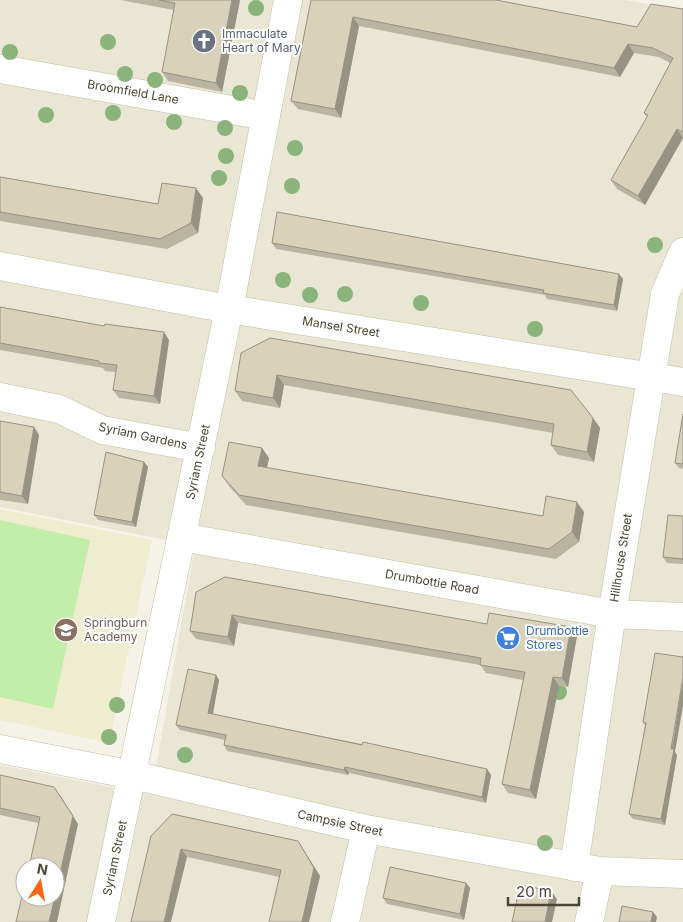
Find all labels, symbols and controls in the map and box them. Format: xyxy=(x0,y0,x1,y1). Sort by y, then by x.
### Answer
place label: Immaculate Heart of Mary xyxy=(222,26,301,55)
church icon: Immaculate Heart of Mary xyxy=(191,28,217,54)
street label: Broomfield Lane xyxy=(86,76,180,107)
street label: Mansel Street xyxy=(301,313,381,340)
street label: Syriam Gardens xyxy=(97,419,189,452)
street label: Syriam Street xyxy=(182,423,213,501)
street label: Hillhouse Street xyxy=(606,512,635,603)
street label: Drumbottie Road xyxy=(384,566,480,597)
place label: Springburn Academy xyxy=(84,615,147,644)
school or university icon: Springburn Academy xyxy=(53,617,79,643)
place label: Drumbottie Stores xyxy=(526,623,589,652)
supermarket icon: Drumbottie Stores xyxy=(495,625,521,651)
street label: Campsie Street xyxy=(296,806,384,839)
street label: Syriam Street xyxy=(99,819,130,897)
north arrow xyxy=(15,857,65,907)
text: N xyxy=(36,859,49,878)
scale bar xyxy=(508,874,579,906)
text: 20 m xyxy=(516,882,552,901)

